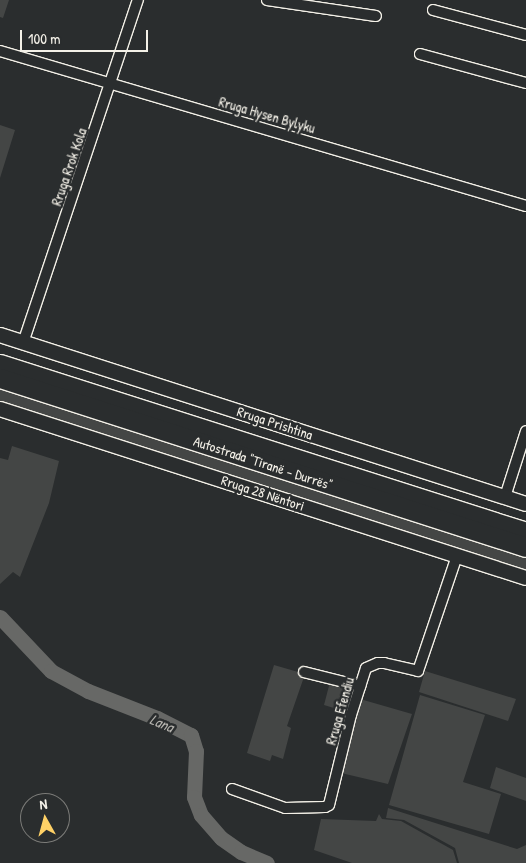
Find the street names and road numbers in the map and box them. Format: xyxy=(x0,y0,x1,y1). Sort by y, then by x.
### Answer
street label: Rruga Hysen Bylyku xyxy=(217,93,317,137)
street label: Rruga Rrok Kola xyxy=(48,126,90,208)
street label: Rruga Prishtina xyxy=(235,403,315,443)
street label: Autostrada "Tiranë - Durrës" xyxy=(191,433,335,493)
street label: Rruga 28 Nëntori xyxy=(219,472,307,514)
street label: Rruga Efendiu xyxy=(322,675,358,747)

